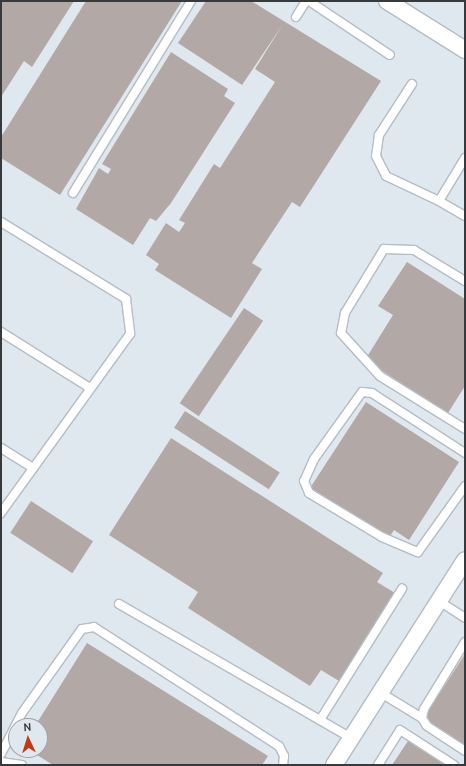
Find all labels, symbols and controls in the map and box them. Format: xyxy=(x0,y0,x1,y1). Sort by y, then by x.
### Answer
north arrow xyxy=(8,718,48,758)
text: N xyxy=(23,720,32,734)

